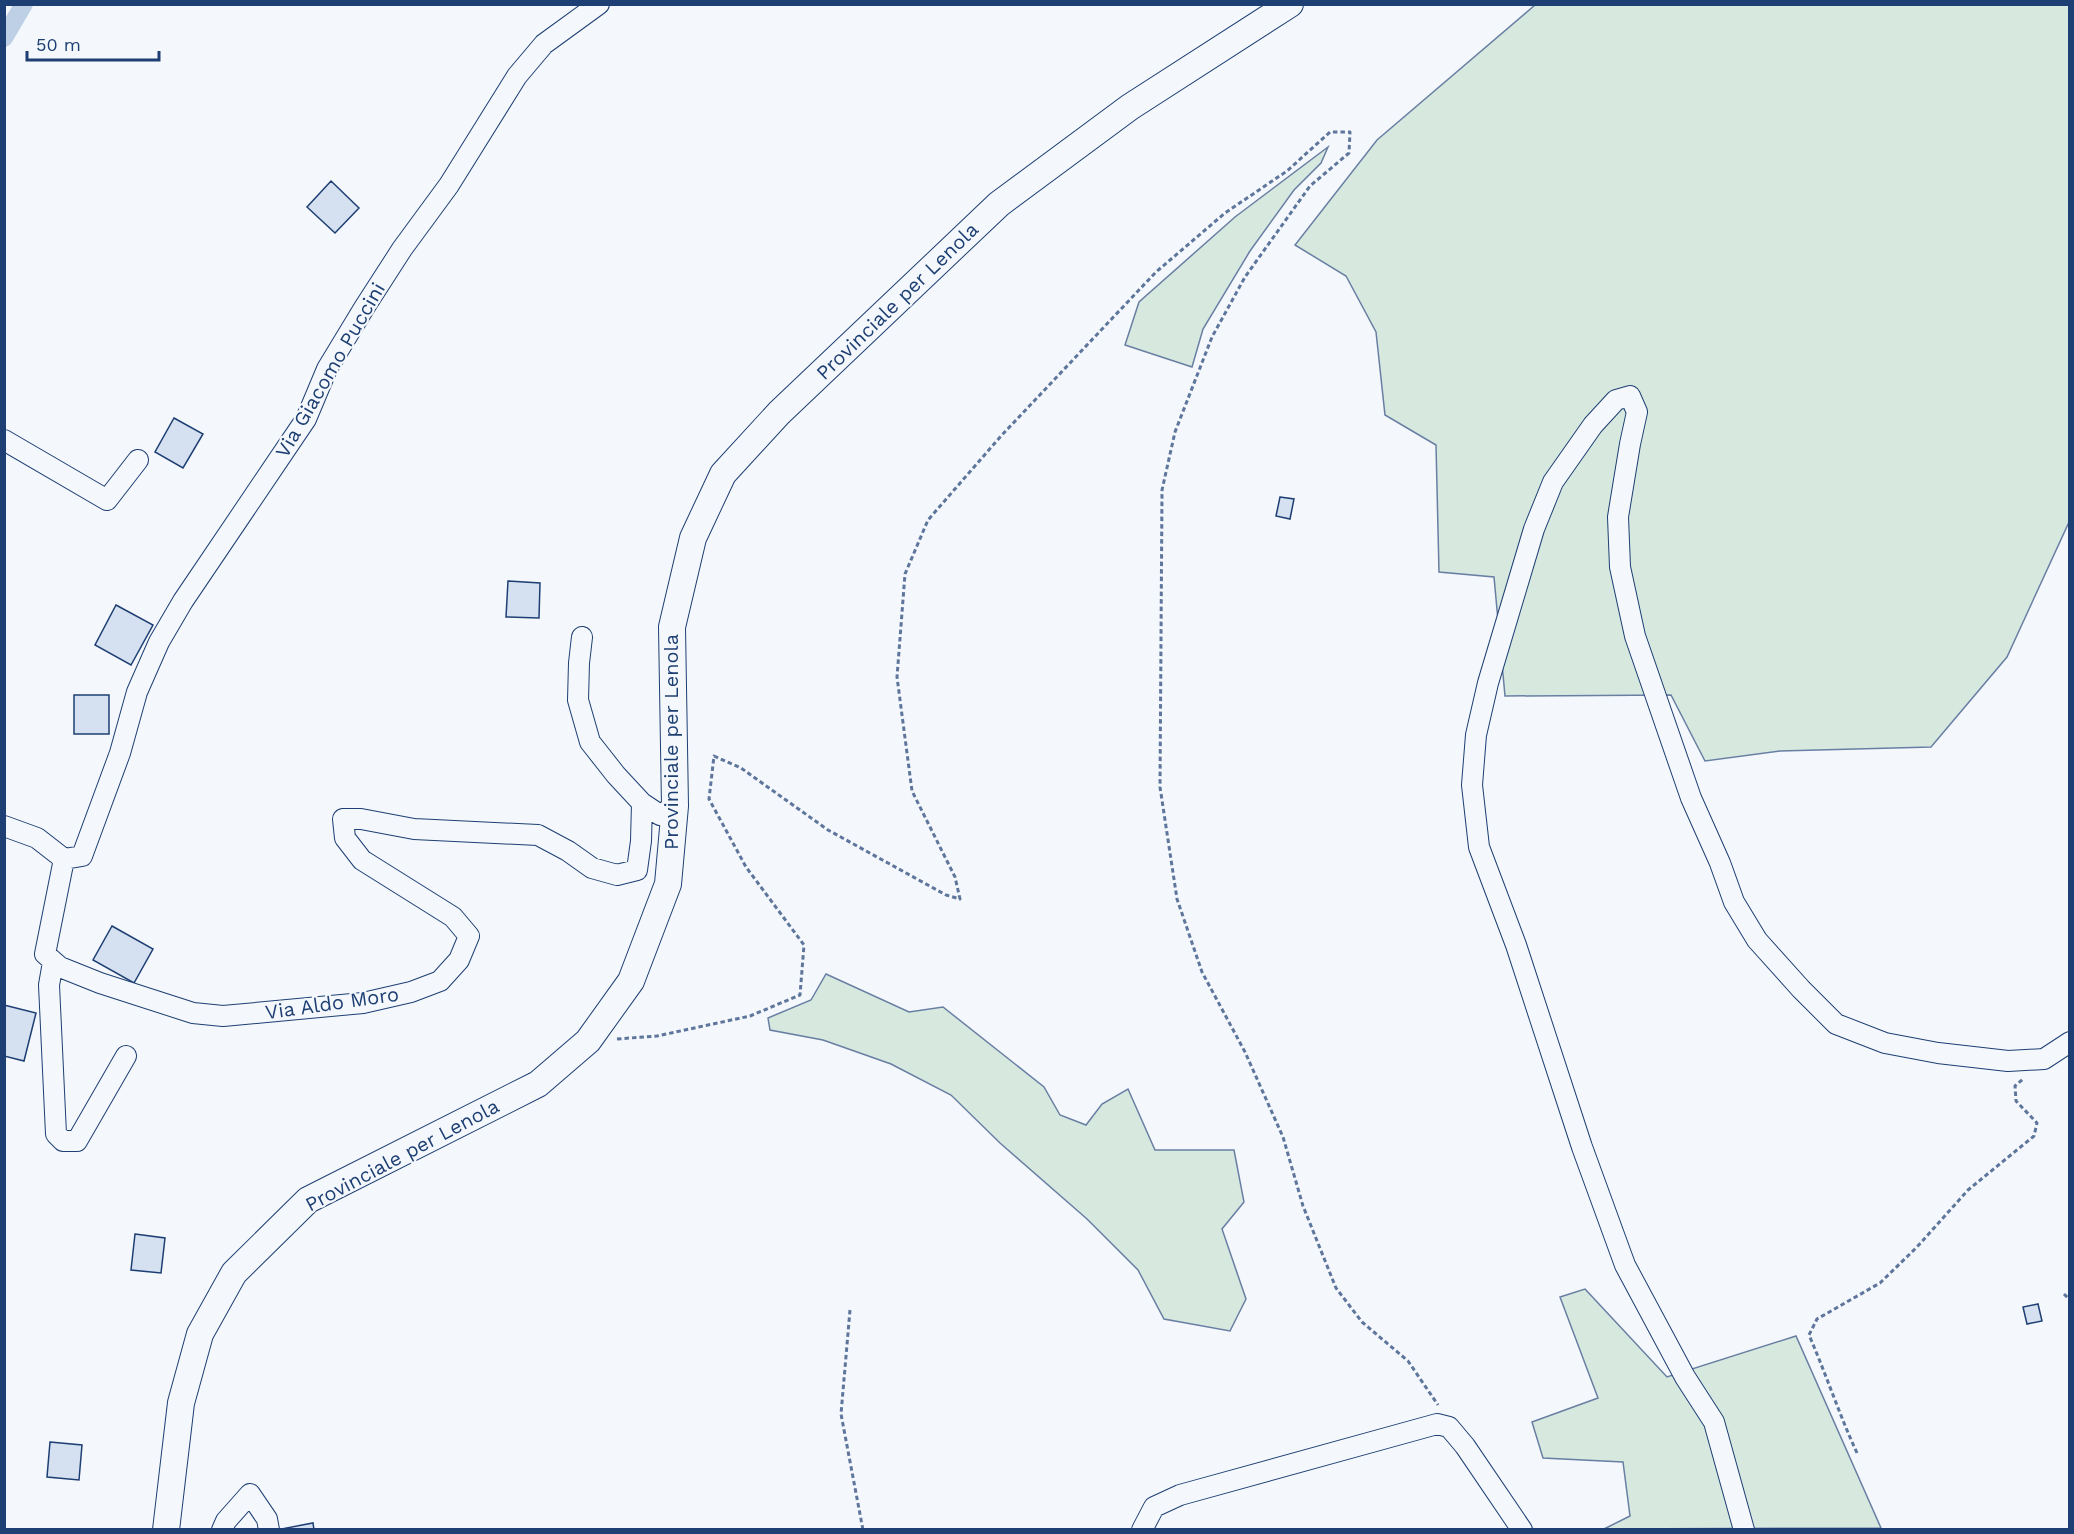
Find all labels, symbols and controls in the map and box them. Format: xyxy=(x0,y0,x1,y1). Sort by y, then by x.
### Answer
scale bar xyxy=(27,24,159,62)
text: 50 m xyxy=(36,34,81,55)
street label: Provinciale per Lenola xyxy=(811,217,983,385)
street label: Via Giacomo Puccini xyxy=(270,278,390,462)
street label: Provinciale per Lenola xyxy=(659,634,683,850)
street label: Via Aldo Moro xyxy=(264,982,400,1024)
street label: Provinciale per Lenola xyxy=(301,1094,503,1216)

